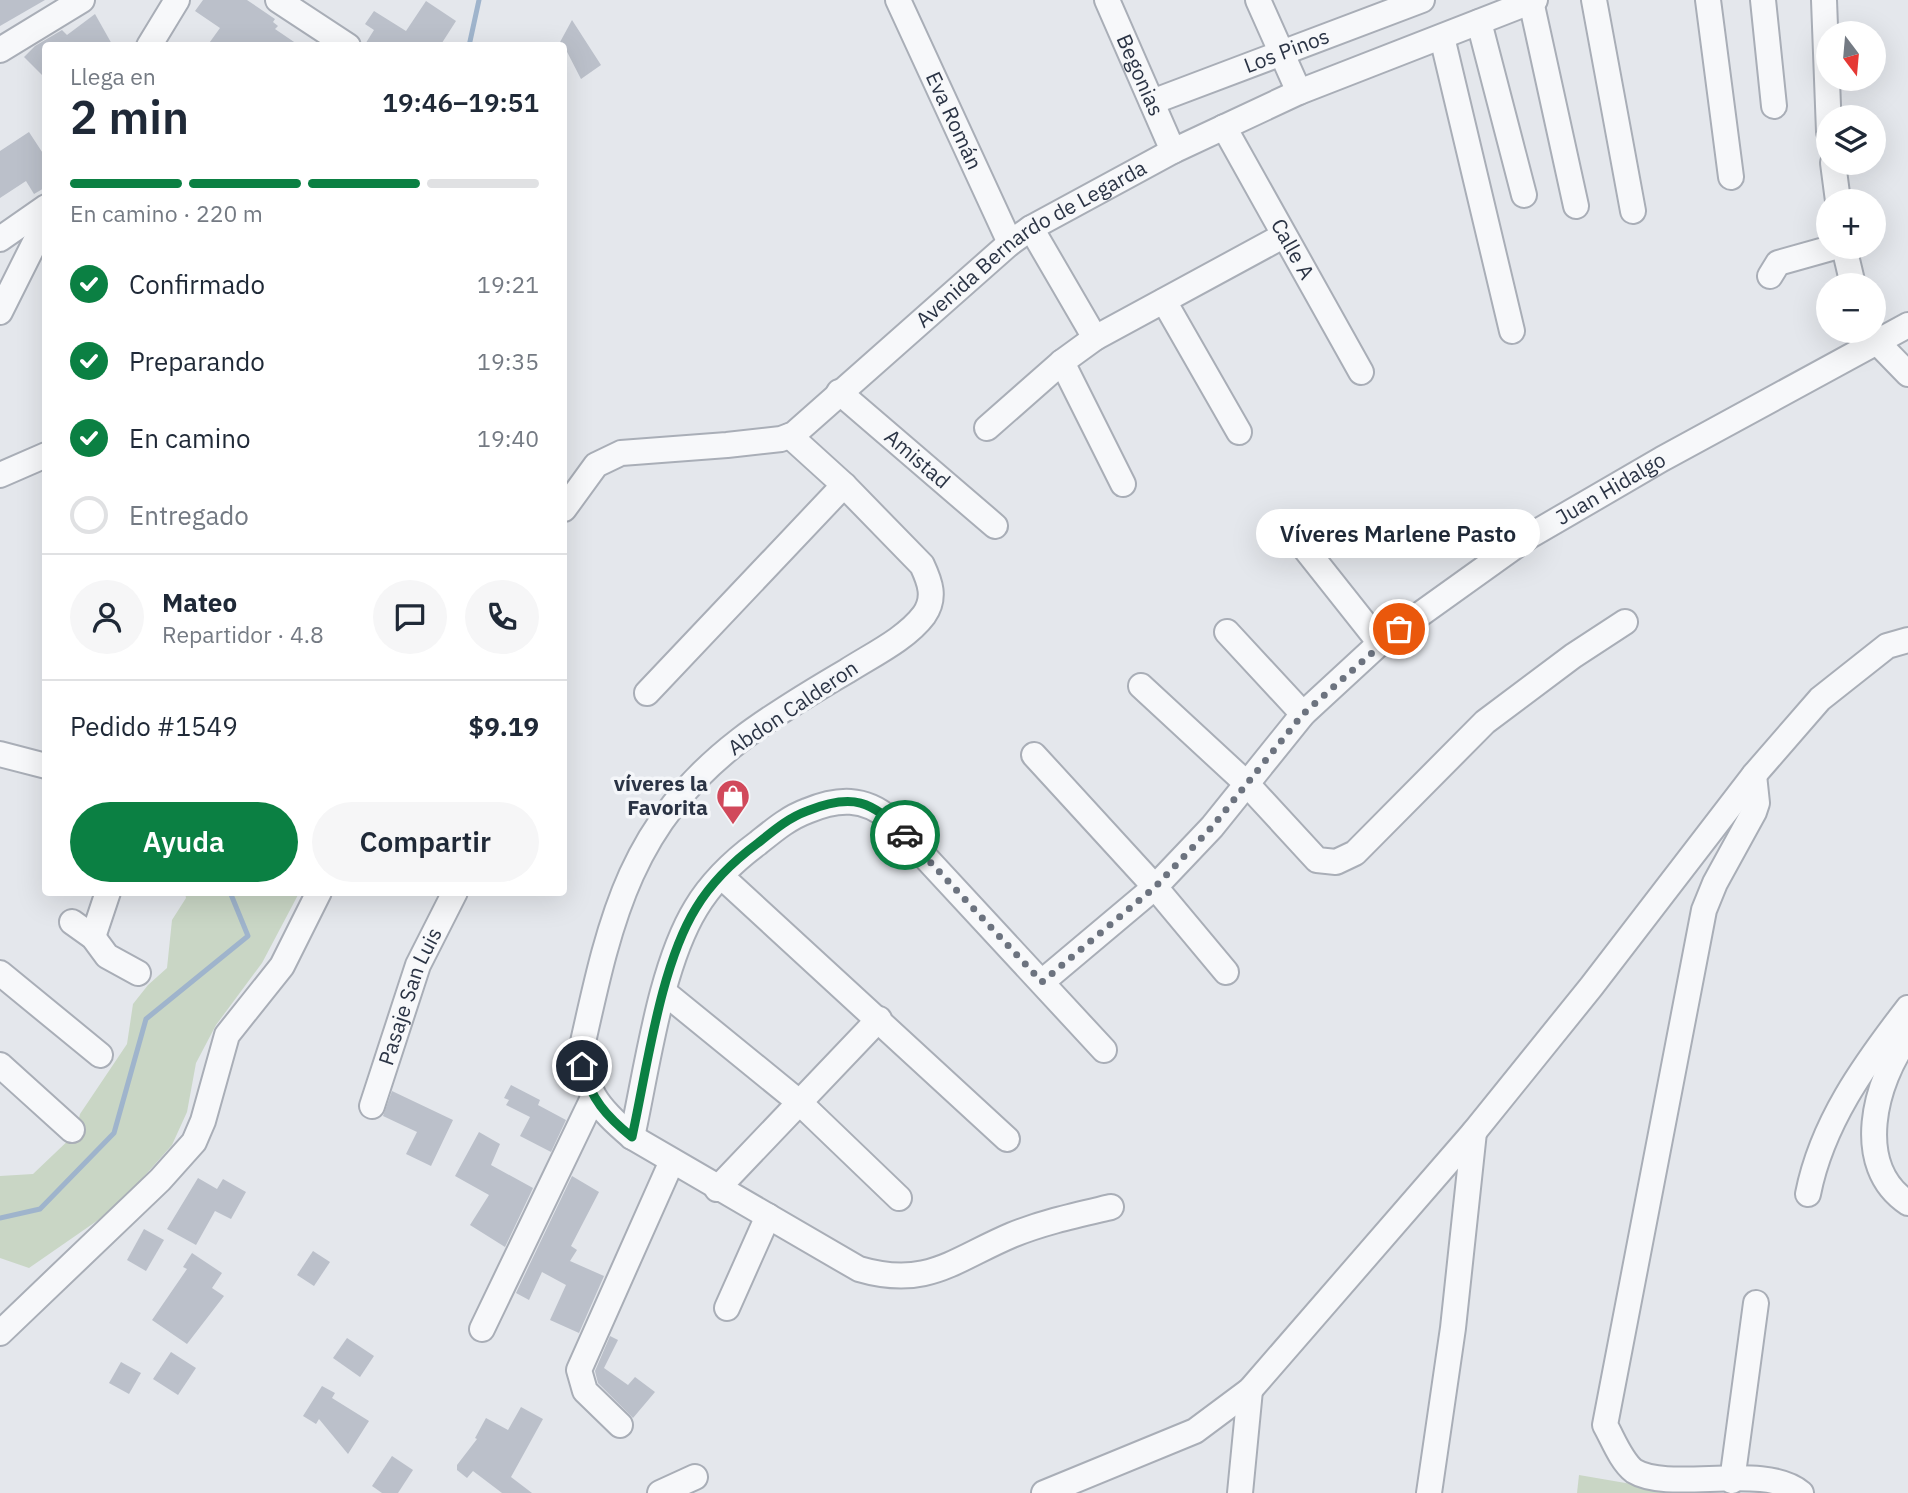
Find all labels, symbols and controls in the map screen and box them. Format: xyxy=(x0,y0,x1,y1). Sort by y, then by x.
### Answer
street label: Los Pinos xyxy=(1240,21,1333,79)
north arrow xyxy=(1816,21,1886,91)
map controls xyxy=(1816,21,1886,343)
street label: Begonias xyxy=(1111,29,1171,120)
text: Llega en xyxy=(70,61,156,91)
street label: Eva Román xyxy=(920,67,989,174)
text: 19:46–19:51 xyxy=(382,85,539,119)
text: 2 min xyxy=(70,87,189,147)
button: layers xyxy=(1816,105,1886,175)
street label: Avenida Bernardo de Legarda xyxy=(909,153,1151,333)
button: + xyxy=(1816,189,1886,259)
text: En camino · 220 m xyxy=(70,198,263,228)
street label: Calle A xyxy=(1265,213,1321,284)
icon: check xyxy=(70,265,108,303)
text: Confirmado xyxy=(129,267,265,301)
text: 19:21 xyxy=(477,269,539,299)
button: − xyxy=(1816,273,1886,343)
icon: check xyxy=(70,342,108,380)
text: Preparando xyxy=(129,344,265,378)
text: 19:35 xyxy=(477,346,539,376)
icon: check xyxy=(70,419,108,457)
text: En camino xyxy=(129,421,251,455)
street label: Amistad xyxy=(879,422,956,494)
text: 19:40 xyxy=(477,423,539,453)
street label: Juan Hidalgo xyxy=(1550,445,1670,531)
text: Entregado xyxy=(129,498,249,532)
callout: Víveres Marlene Pasto xyxy=(1257,510,1541,559)
text: Víveres Marlene Pasto xyxy=(1280,518,1516,548)
button: person xyxy=(70,580,144,654)
button: chat xyxy=(373,580,447,654)
button: phone xyxy=(465,580,539,654)
text: Mateo xyxy=(162,585,237,619)
pin xyxy=(1369,599,1429,659)
icon: bag xyxy=(1380,610,1418,648)
text: Repartidor · 4.8 xyxy=(162,619,324,649)
street label: Abdon Calderon xyxy=(722,653,863,761)
text: Pedido #1549 xyxy=(70,709,238,743)
text: $9.19 xyxy=(469,709,539,743)
place label: víveres la Favorita xyxy=(614,769,708,821)
shop icon: víveres la Favorita xyxy=(714,777,752,826)
courier xyxy=(870,800,940,870)
button: Ayuda xyxy=(70,802,298,882)
button: Compartir xyxy=(312,802,539,882)
icon: car xyxy=(886,816,924,854)
street label: Pasaje San Luis xyxy=(371,922,448,1069)
pin xyxy=(552,1036,612,1096)
icon: home xyxy=(563,1047,601,1085)

